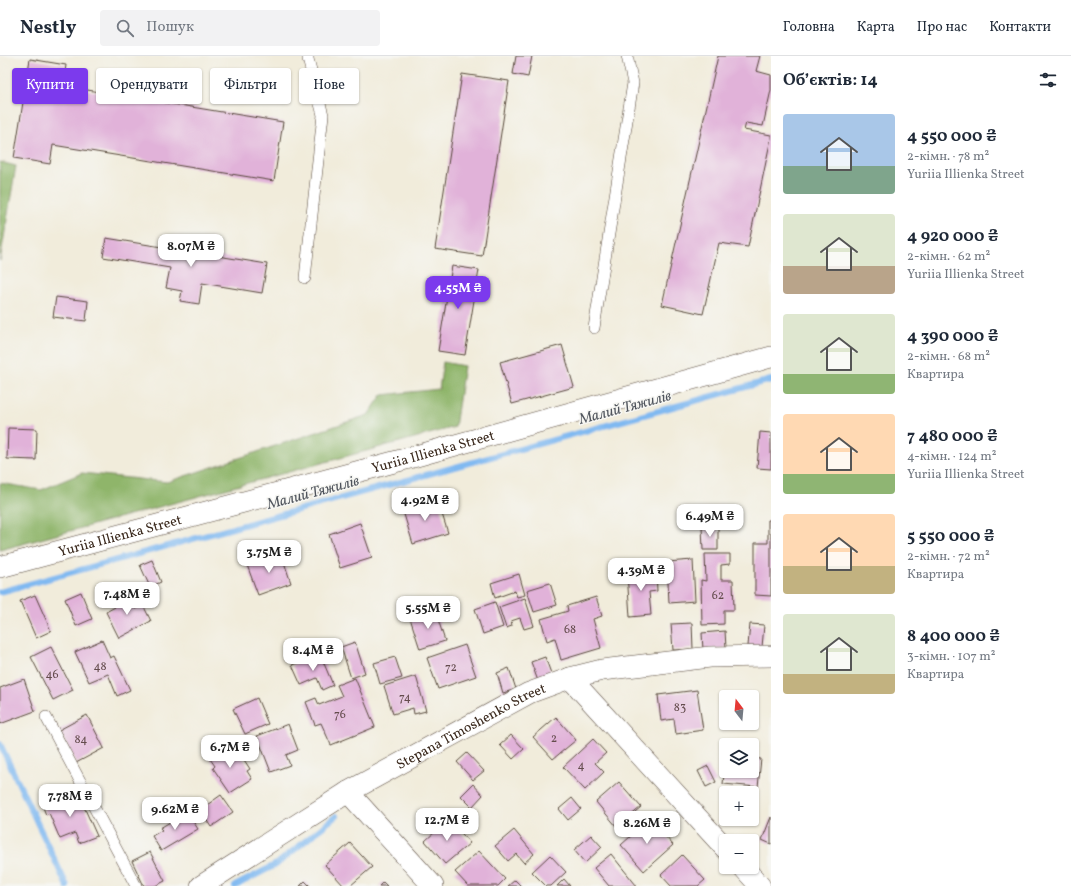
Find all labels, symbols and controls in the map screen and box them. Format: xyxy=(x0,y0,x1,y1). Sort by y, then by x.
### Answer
search box xyxy=(100,10,380,46)
text: Nestly xyxy=(20,15,76,41)
icon: search xyxy=(114,17,136,39)
text: Пошук xyxy=(146,17,194,38)
text: Головна xyxy=(783,18,835,37)
text: Карта xyxy=(857,18,895,37)
text: Про нас xyxy=(917,18,967,37)
text: Контакти xyxy=(989,18,1051,37)
chip: Купити xyxy=(12,68,88,104)
chip: Орендувати xyxy=(96,68,202,104)
chip: Фільтри xyxy=(210,68,291,104)
chip: Нове xyxy=(299,68,359,104)
text: Об’єктів: 14 xyxy=(783,69,878,92)
icon: filters xyxy=(1037,69,1059,91)
text: 4 550 000 ₴ xyxy=(907,125,997,148)
icon: home xyxy=(815,130,863,178)
text: 2-кімн. · 78 m² xyxy=(907,148,989,166)
text: Yuriia Illienka Street xyxy=(907,166,1025,184)
text: 4 920 000 ₴ xyxy=(907,225,999,248)
icon: home xyxy=(815,230,863,278)
pin: 8.07M ₴ xyxy=(154,234,228,268)
text: 8.07M ₴ xyxy=(167,238,215,256)
text: 2-кімн. · 62 m² xyxy=(907,248,990,266)
text: Yuriia Illienka Street xyxy=(907,266,1025,284)
pin: 4.55M ₴ xyxy=(421,276,495,310)
text: 4.55M ₴ xyxy=(434,280,482,298)
text: 4 390 000 ₴ xyxy=(907,325,998,348)
icon: home xyxy=(815,330,863,378)
text: 2-кімн. · 68 m² xyxy=(907,348,990,366)
text: Квартира xyxy=(907,366,964,384)
water label: Малий Тяжилів xyxy=(576,386,674,431)
text: 7 480 000 ₴ xyxy=(907,425,998,448)
street label: Yuriia Illienka Street xyxy=(370,427,497,479)
icon: home xyxy=(815,430,863,478)
text: 4-кімн. · 124 m² xyxy=(907,448,996,466)
text: Yuriia Illienka Street xyxy=(907,466,1025,484)
water label: Малий Тяжилів xyxy=(264,471,362,516)
pin: 4.92M ₴ xyxy=(388,488,462,522)
text: 4.92M ₴ xyxy=(401,492,449,510)
pin: 6.49M ₴ xyxy=(673,504,747,538)
text: 6.49M ₴ xyxy=(686,508,734,526)
street label: Yuriia Illienka Street xyxy=(56,511,184,562)
text: 5 550 000 ₴ xyxy=(907,525,994,548)
icon: home xyxy=(815,530,863,578)
pin: 3.75M ₴ xyxy=(232,540,306,574)
text: 3.75M ₴ xyxy=(246,544,292,562)
text: 2-кімн. · 72 m² xyxy=(907,548,990,566)
pin: 4.39M ₴ xyxy=(604,558,678,592)
text: 4.39M ₴ xyxy=(617,562,665,580)
text: Квартира xyxy=(907,566,964,584)
pin: 7.48M ₴ xyxy=(90,582,164,616)
text: 7.48M ₴ xyxy=(104,586,150,604)
house number: 62 xyxy=(712,588,724,604)
pin: 5.55M ₴ xyxy=(391,596,465,630)
text: 5.55M ₴ xyxy=(405,600,451,618)
house number: 68 xyxy=(564,622,576,638)
text: 8 400 000 ₴ xyxy=(907,625,1000,648)
icon: home xyxy=(815,630,863,678)
pin: 8.4M ₴ xyxy=(280,638,346,672)
text: 8.4M ₴ xyxy=(292,642,334,660)
text: 3-кімн. · 107 m² xyxy=(907,648,996,666)
house number: 48 xyxy=(93,659,107,675)
house number: 72 xyxy=(445,660,457,676)
text: Квартира xyxy=(907,666,964,684)
house number: 46 xyxy=(45,667,59,683)
street label: Stepana Timoshenko Street xyxy=(393,680,549,775)
house number: 74 xyxy=(399,690,411,706)
north arrow xyxy=(719,690,759,730)
map controls xyxy=(719,690,759,874)
house number: 83 xyxy=(674,700,686,716)
house number: 76 xyxy=(334,707,346,723)
house number: 2 xyxy=(551,731,557,747)
house number: 84 xyxy=(75,732,87,748)
pin: 6.7M ₴ xyxy=(197,735,263,769)
button: layers xyxy=(719,738,759,778)
text: 6.7M ₴ xyxy=(210,739,250,757)
house number: 4 xyxy=(577,758,585,774)
pin: 7.78M ₴ xyxy=(33,784,107,818)
button: + xyxy=(719,786,759,826)
text: 7.78M ₴ xyxy=(48,788,92,806)
pin: 9.62M ₴ xyxy=(138,797,212,831)
text: 9.62M ₴ xyxy=(151,801,199,819)
pin: 12.7M ₴ xyxy=(410,808,484,842)
pin: 8.26M ₴ xyxy=(610,811,684,845)
text: 12.7M ₴ xyxy=(425,812,469,830)
text: 8.26M ₴ xyxy=(623,815,671,833)
button: − xyxy=(719,834,759,874)

